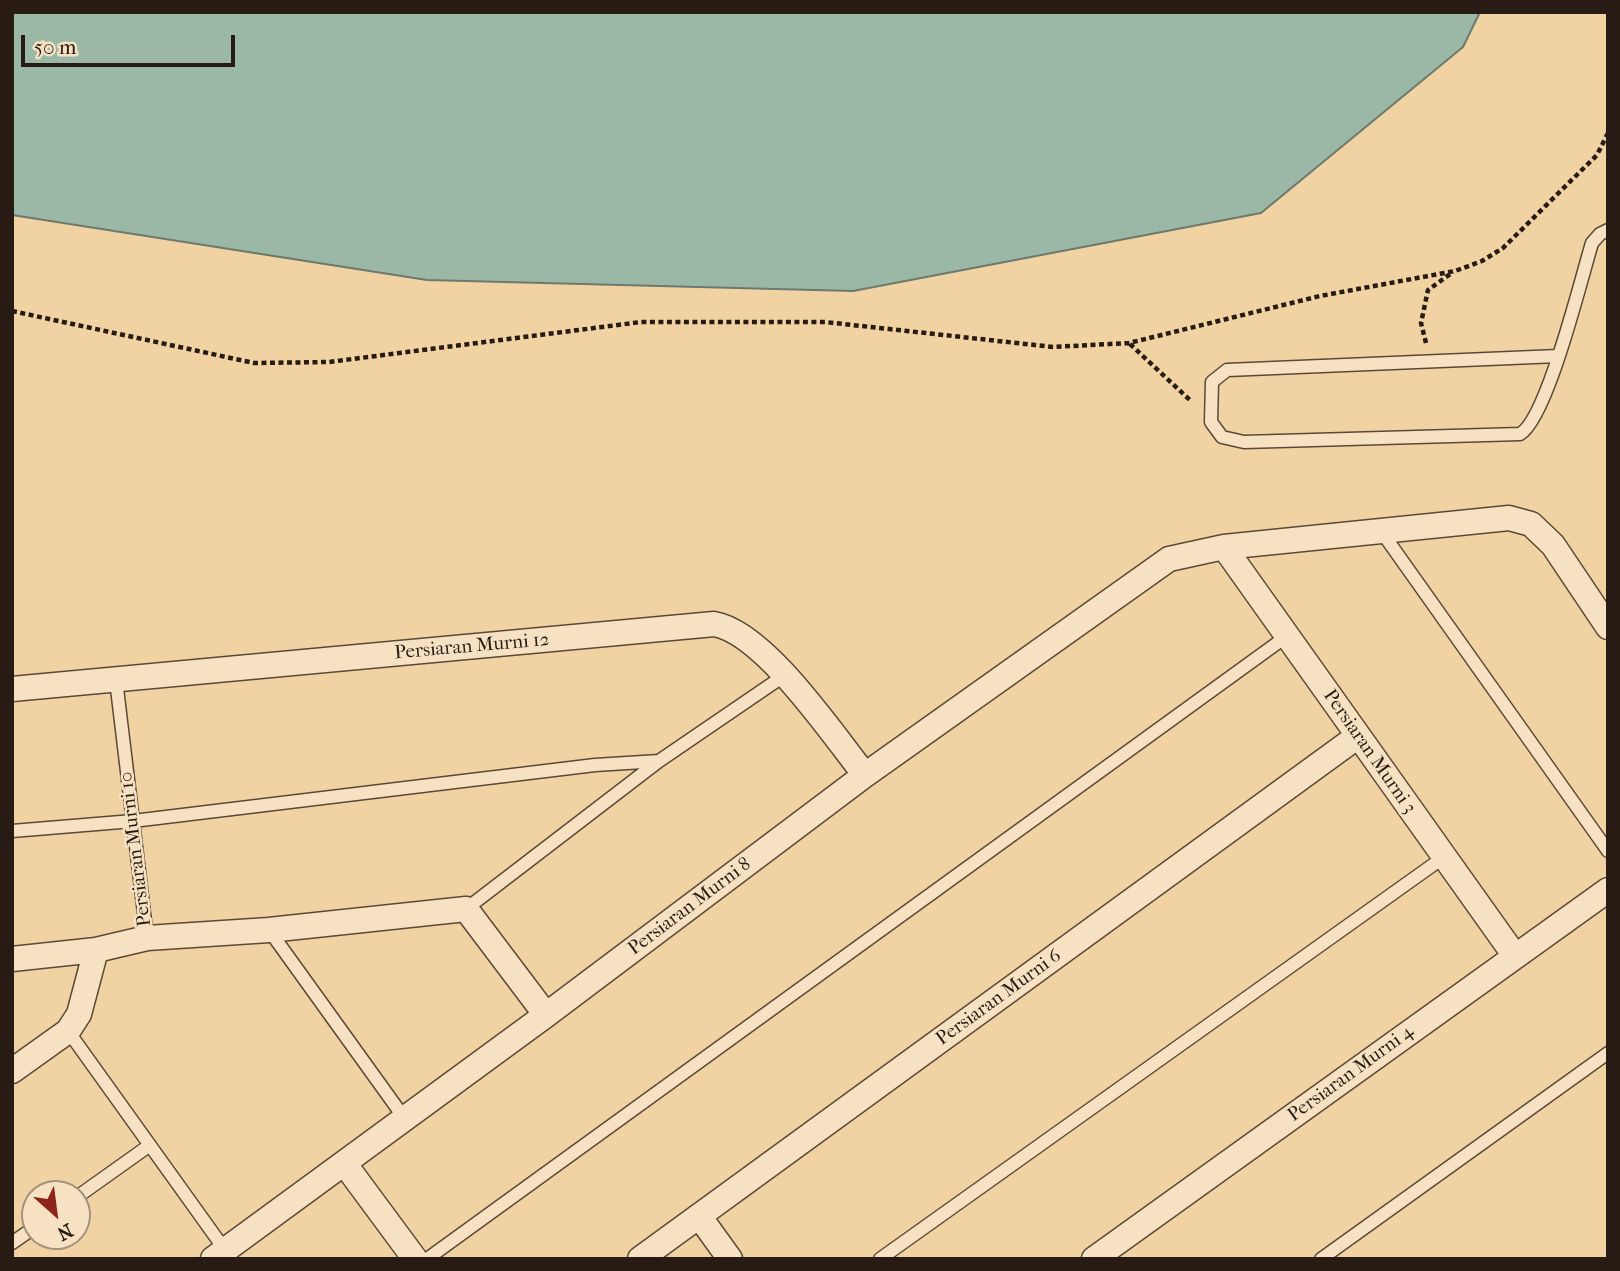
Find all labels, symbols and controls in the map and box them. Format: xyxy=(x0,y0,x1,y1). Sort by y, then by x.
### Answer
scale bar xyxy=(24,21,238,65)
text: 50 m xyxy=(34,35,77,59)
street label: Persiaran Murni 12 xyxy=(394,629,550,665)
street label: Persiaran Murni 3 xyxy=(1318,685,1420,819)
street label: Persiaran Murni 10 xyxy=(115,770,157,928)
street label: Persiaran Murni 8 xyxy=(624,853,756,961)
street label: Persiaran Murni 6 xyxy=(932,945,1066,1051)
street label: Persiaran Murni 4 xyxy=(1284,1021,1418,1127)
north arrow xyxy=(21,1180,91,1250)
text: N xyxy=(53,1219,76,1245)

